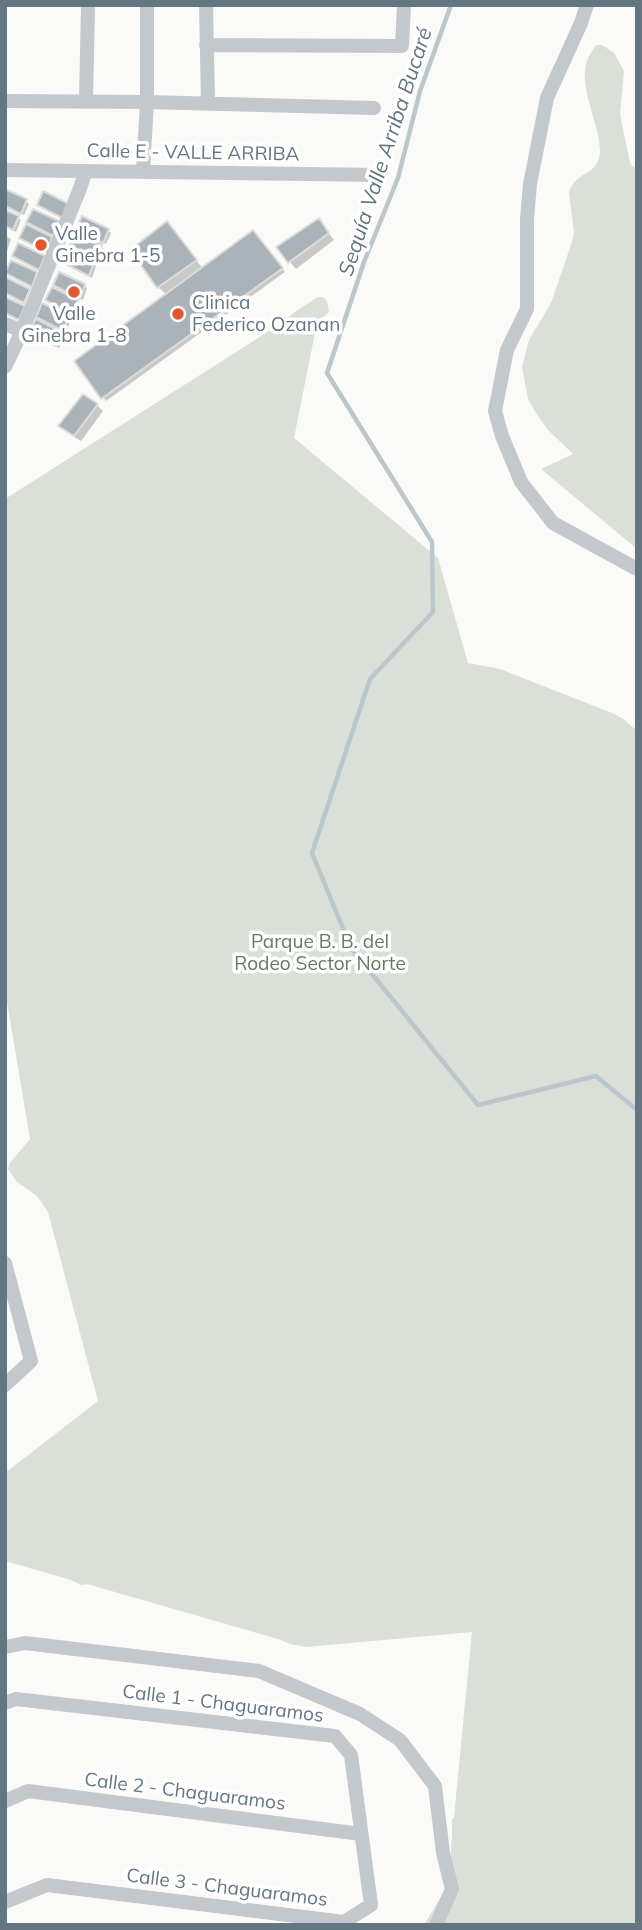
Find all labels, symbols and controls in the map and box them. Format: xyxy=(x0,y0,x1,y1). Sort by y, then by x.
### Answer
water label: Sequía Valle Arriba Bucaré xyxy=(334,25,438,279)
street label: Calle E - VALLE ARRIBA xyxy=(87,140,299,166)
place label: Valle Ginebra 1-5 xyxy=(55,223,160,267)
marker: Valle Ginebra 1-5 xyxy=(33,237,49,253)
marker: Valle Ginebra 1-8 xyxy=(66,284,82,300)
place label: Clinica Federico Ozanan xyxy=(192,292,340,336)
place label: Valle Ginebra 1-8 xyxy=(21,303,127,347)
marker: Clinica Federico Ozanan xyxy=(170,306,186,322)
park label: Parque B. B. del Rodeo Sector Norte xyxy=(234,931,406,975)
street label: Calle 1 - Chaguaramos xyxy=(121,1680,325,1728)
street label: Calle 2 - Chaguaramos xyxy=(83,1768,287,1816)
street label: Calle 3 - Chaguaramos xyxy=(125,1864,329,1912)

